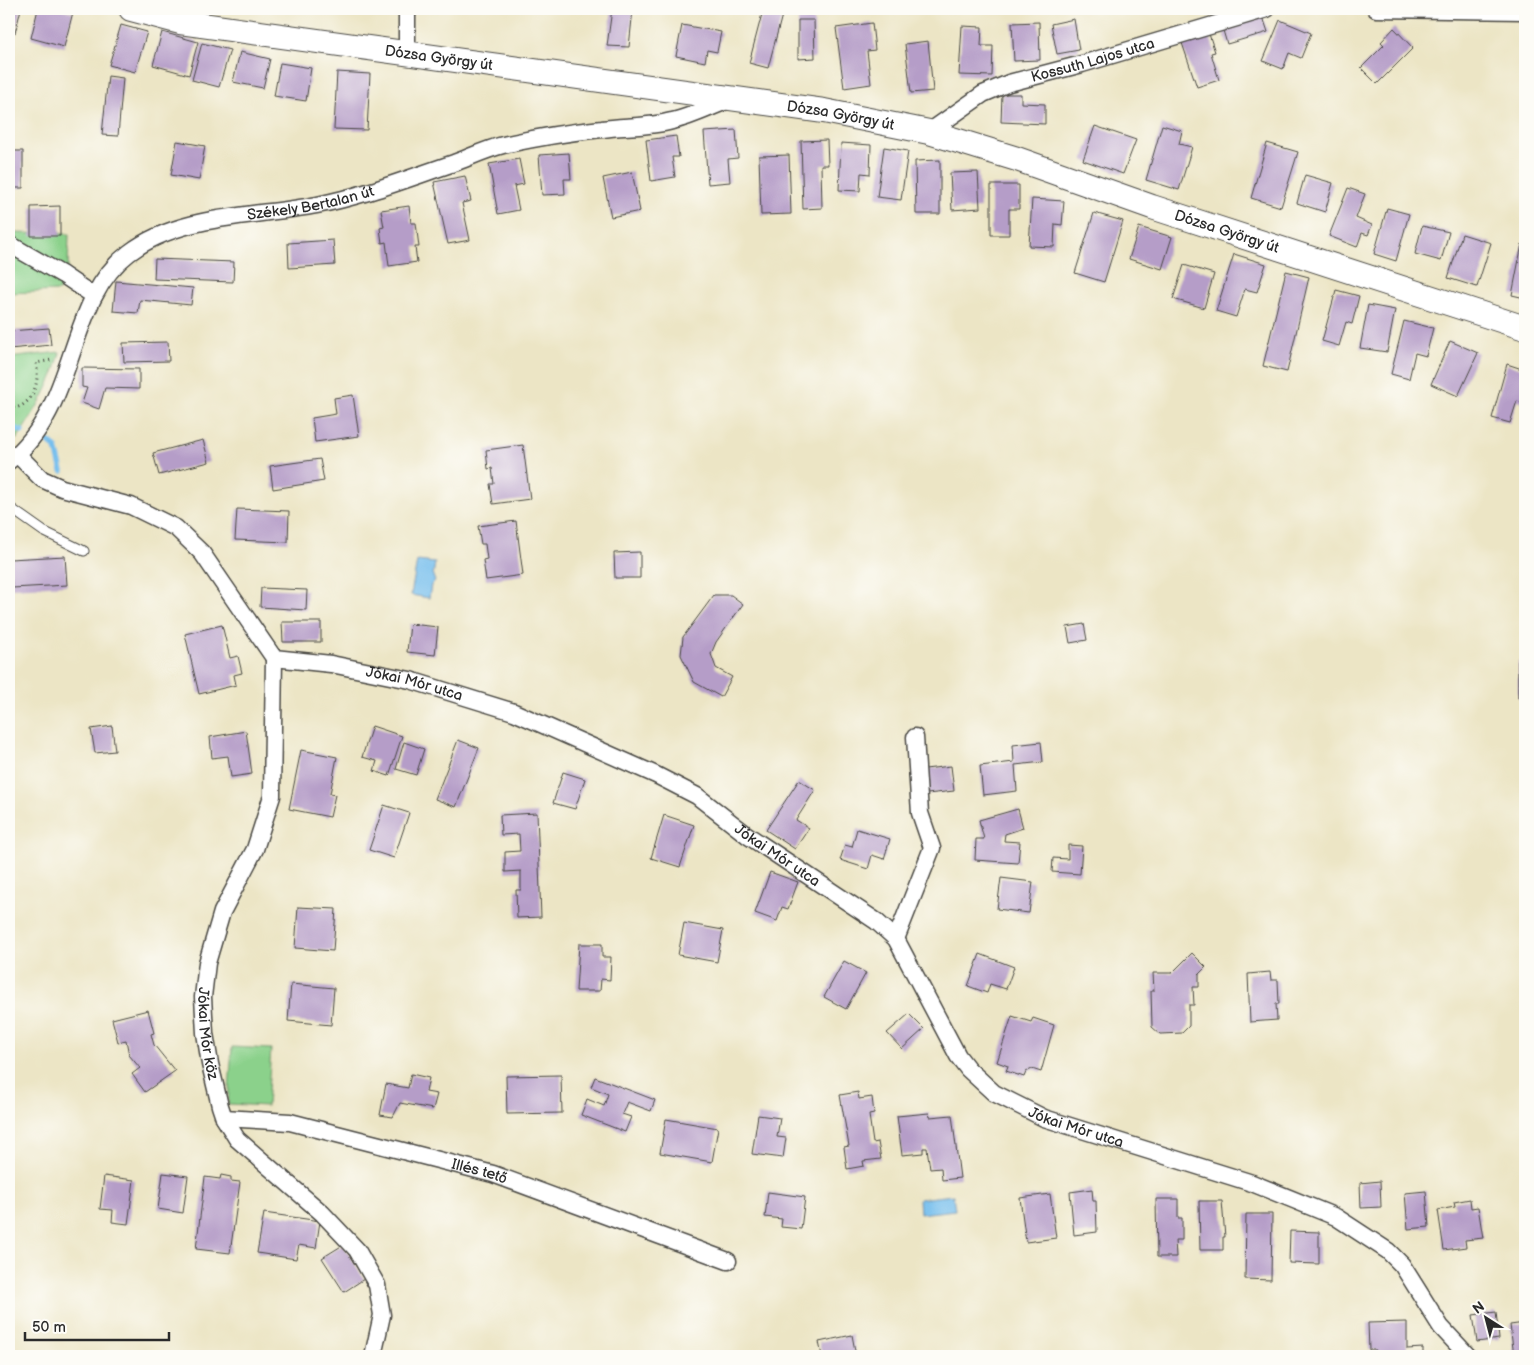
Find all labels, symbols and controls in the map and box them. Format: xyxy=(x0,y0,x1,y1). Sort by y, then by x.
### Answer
street label: Kossuth Lajos utca xyxy=(1029,33,1157,86)
street label: Dózsa György út xyxy=(384,41,495,75)
street label: Dózsa György út xyxy=(786,96,897,134)
street label: Székely Bertalan út xyxy=(246,181,377,224)
street label: Dózsa György út xyxy=(1172,205,1282,257)
street label: Jókai Mór utca xyxy=(364,662,465,705)
street label: Jókai Mór utca xyxy=(731,819,824,891)
street label: Jókai Mór köz xyxy=(193,986,223,1082)
street label: Jókai Mór utca xyxy=(1025,1102,1126,1152)
street label: Illés tető xyxy=(450,1154,510,1188)
north arrow xyxy=(1462,1292,1512,1342)
text: N xyxy=(1469,1298,1488,1318)
scale bar xyxy=(25,1310,169,1342)
text: 50 m xyxy=(32,1318,66,1337)

